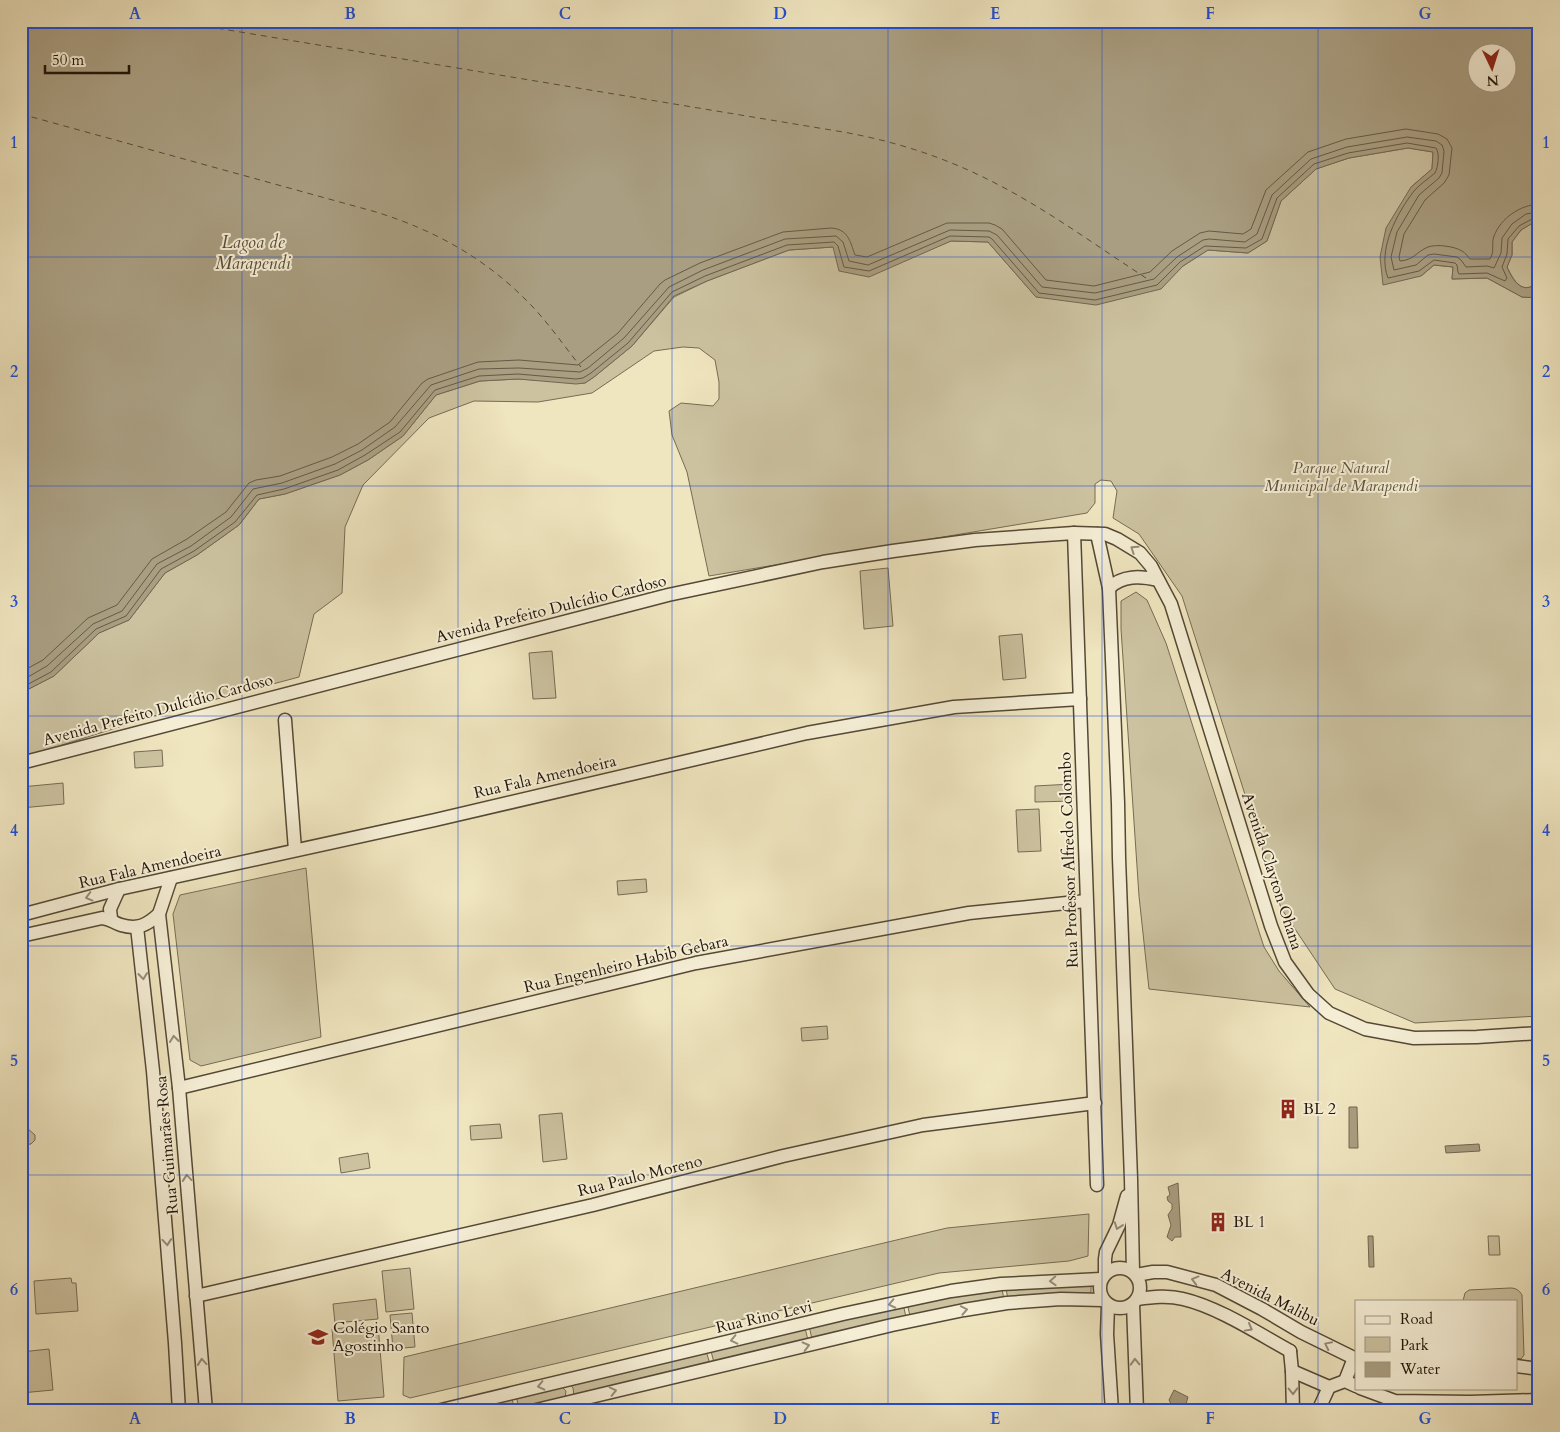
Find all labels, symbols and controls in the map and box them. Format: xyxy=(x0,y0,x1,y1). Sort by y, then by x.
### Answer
text: A xyxy=(129,3,141,25)
text: B xyxy=(344,3,356,25)
text: C xyxy=(559,3,571,25)
text: D xyxy=(773,3,787,25)
text: E xyxy=(990,3,1000,25)
text: F xyxy=(1205,3,1215,25)
text: G xyxy=(1418,3,1432,25)
scale bar xyxy=(45,42,129,74)
north arrow xyxy=(1468,42,1518,92)
text: 50 m xyxy=(52,50,84,70)
text: N xyxy=(1486,71,1500,90)
text: 1 xyxy=(10,132,18,154)
text: 1 xyxy=(1542,132,1550,154)
water label: Lagoa de Marapendi xyxy=(215,230,292,276)
text: 2 xyxy=(10,361,18,383)
text: 2 xyxy=(1542,361,1550,383)
park label: Parque Natural Municipal de Marapendi xyxy=(1264,457,1419,497)
one-way arrow xyxy=(1130,546,1139,555)
street label: Avenida Prefeito Dulcídio Cardoso xyxy=(433,570,669,648)
text: 3 xyxy=(10,591,18,613)
text: 3 xyxy=(1542,591,1550,613)
street label: Avenida Prefeito Dulcídio Cardoso xyxy=(41,669,276,751)
street label: Rua Fala Amendoeira xyxy=(472,750,618,804)
street label: Rua Professor Alfredo Colombo xyxy=(1054,751,1084,968)
street label: Avenida Clayton Ohana xyxy=(1236,789,1308,953)
text: 4 xyxy=(10,820,18,842)
text: 4 xyxy=(1542,820,1550,842)
street label: Rua Fala Amendoeira xyxy=(77,840,223,894)
one-way arrow xyxy=(85,891,93,902)
street label: Rua Engenheiro Habib Gebara xyxy=(522,930,730,998)
one-way arrow xyxy=(137,972,148,980)
one-way arrow xyxy=(169,1035,180,1043)
text: 5 xyxy=(10,1050,18,1072)
text: 5 xyxy=(1542,1050,1550,1072)
street label: Rua Guimarães Rosa xyxy=(150,1075,184,1215)
building icon: BL 2 xyxy=(1277,1098,1299,1120)
place label: BL 2 xyxy=(1303,1098,1336,1120)
street label: Rua Paulo Moreno xyxy=(575,1150,705,1202)
one-way arrow xyxy=(181,1174,192,1182)
building icon: BL 1 xyxy=(1207,1211,1229,1233)
place label: BL 1 xyxy=(1233,1211,1266,1233)
one-way arrow xyxy=(1114,1221,1124,1230)
one-way arrow xyxy=(161,1238,172,1246)
street label: Avenida Malibu xyxy=(1217,1263,1323,1331)
one-way arrow xyxy=(1192,1275,1200,1285)
one-way arrow xyxy=(1048,1276,1056,1287)
text: 6 xyxy=(10,1279,18,1301)
text: 6 xyxy=(1542,1279,1550,1301)
street label: Rua Rino Levi xyxy=(714,1295,815,1339)
one-way arrow xyxy=(887,1298,896,1309)
legend xyxy=(1355,1300,1518,1390)
one-way arrow xyxy=(960,1305,969,1315)
text: Road xyxy=(1400,1309,1433,1329)
place label: Colégio Santo Agostinho xyxy=(333,1317,430,1357)
one-way arrow xyxy=(1244,1322,1253,1332)
school or university icon: Colégio Santo Agostinho xyxy=(307,1326,329,1348)
one-way arrow xyxy=(729,1334,738,1345)
text: Park xyxy=(1400,1335,1429,1355)
one-way arrow xyxy=(801,1341,810,1352)
one-way arrow xyxy=(1324,1341,1333,1351)
one-way arrow xyxy=(196,1358,207,1366)
one-way arrow xyxy=(1130,1358,1140,1366)
text: Water xyxy=(1399,1359,1441,1379)
one-way arrow xyxy=(537,1380,546,1391)
one-way arrow xyxy=(609,1386,618,1397)
one-way arrow xyxy=(1288,1388,1298,1395)
text: A xyxy=(129,1408,141,1430)
text: B xyxy=(344,1408,356,1430)
text: C xyxy=(559,1408,571,1430)
text: D xyxy=(773,1408,787,1430)
text: E xyxy=(990,1408,1000,1430)
text: F xyxy=(1205,1408,1215,1430)
text: G xyxy=(1418,1408,1432,1430)

